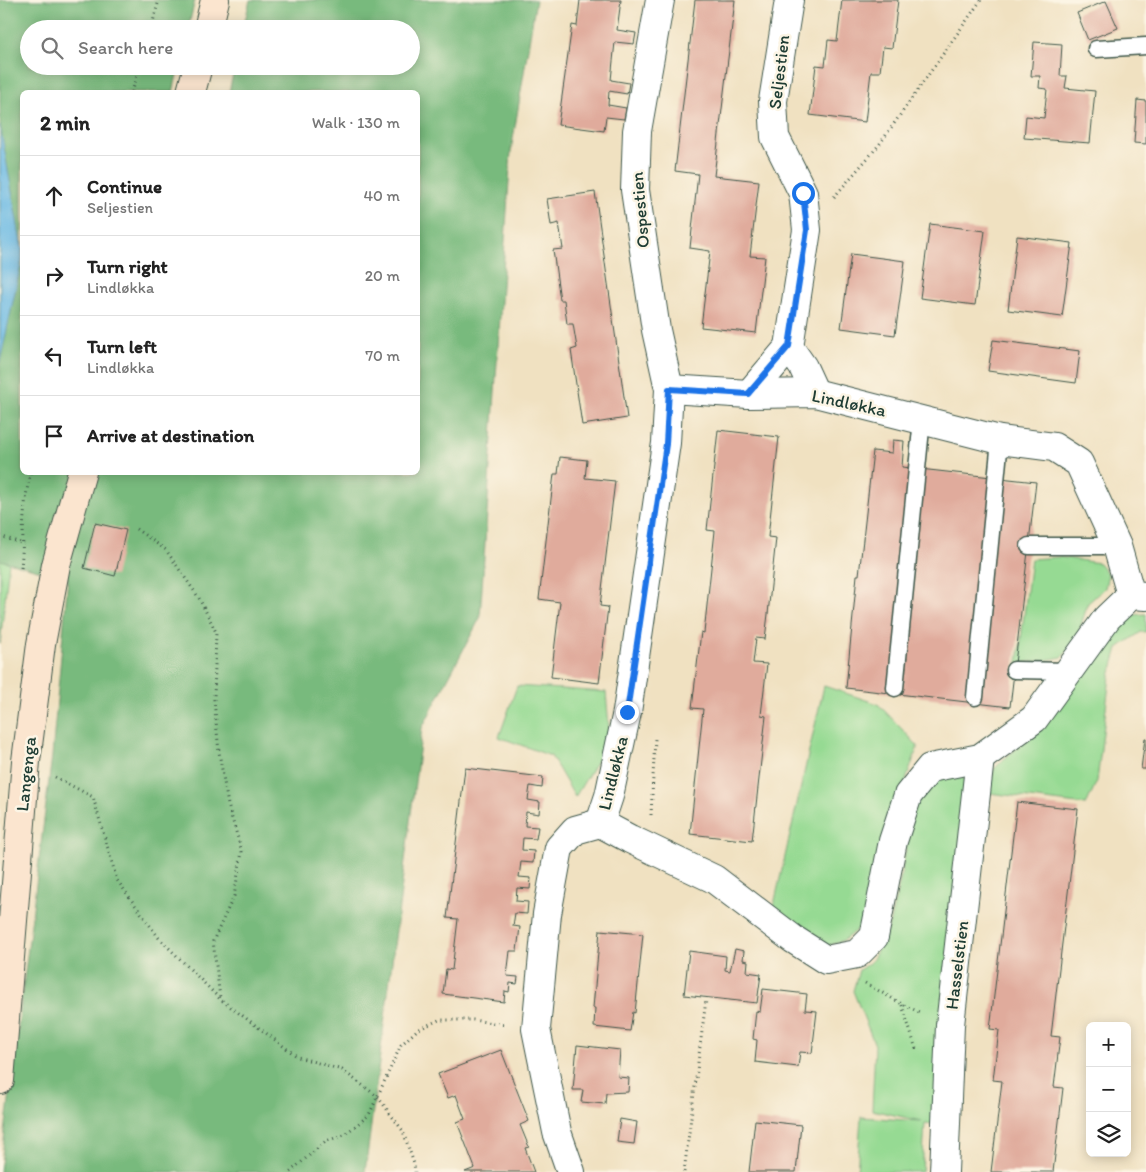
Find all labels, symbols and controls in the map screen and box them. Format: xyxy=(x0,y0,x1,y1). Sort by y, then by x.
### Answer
search box xyxy=(20,20,420,75)
street label: Seljestien xyxy=(764,33,795,110)
icon: search xyxy=(38,34,66,62)
text: Search here xyxy=(78,36,173,59)
text: 2 min xyxy=(40,110,90,135)
text: Walk · 130 m xyxy=(312,113,400,132)
street label: Ospestien xyxy=(626,171,654,249)
text: Continue xyxy=(87,175,162,198)
icon: ahead xyxy=(40,182,68,210)
route start xyxy=(792,182,815,205)
text: 40 m xyxy=(363,186,400,205)
text: Seljestien xyxy=(87,198,153,217)
text: Turn right xyxy=(87,255,168,278)
icon: right xyxy=(40,262,68,290)
text: 20 m xyxy=(365,266,400,285)
text: Lindløkka xyxy=(87,278,154,297)
text: Turn left xyxy=(87,335,157,358)
icon: left xyxy=(40,342,68,370)
text: 70 m xyxy=(365,346,400,365)
text: Lindløkka xyxy=(87,358,154,377)
street label: Lindløkka xyxy=(810,384,889,422)
icon: arrive xyxy=(40,422,68,450)
text: Arrive at destination xyxy=(87,424,254,447)
route end xyxy=(616,701,639,724)
street label: Lindløkka xyxy=(593,733,633,812)
street label: Langenga xyxy=(11,735,41,813)
street label: Hasselstien xyxy=(941,919,973,1011)
map controls xyxy=(1086,1022,1131,1157)
button: + xyxy=(1086,1022,1131,1067)
button: − xyxy=(1086,1067,1131,1112)
button: layers xyxy=(1086,1112,1131,1157)

